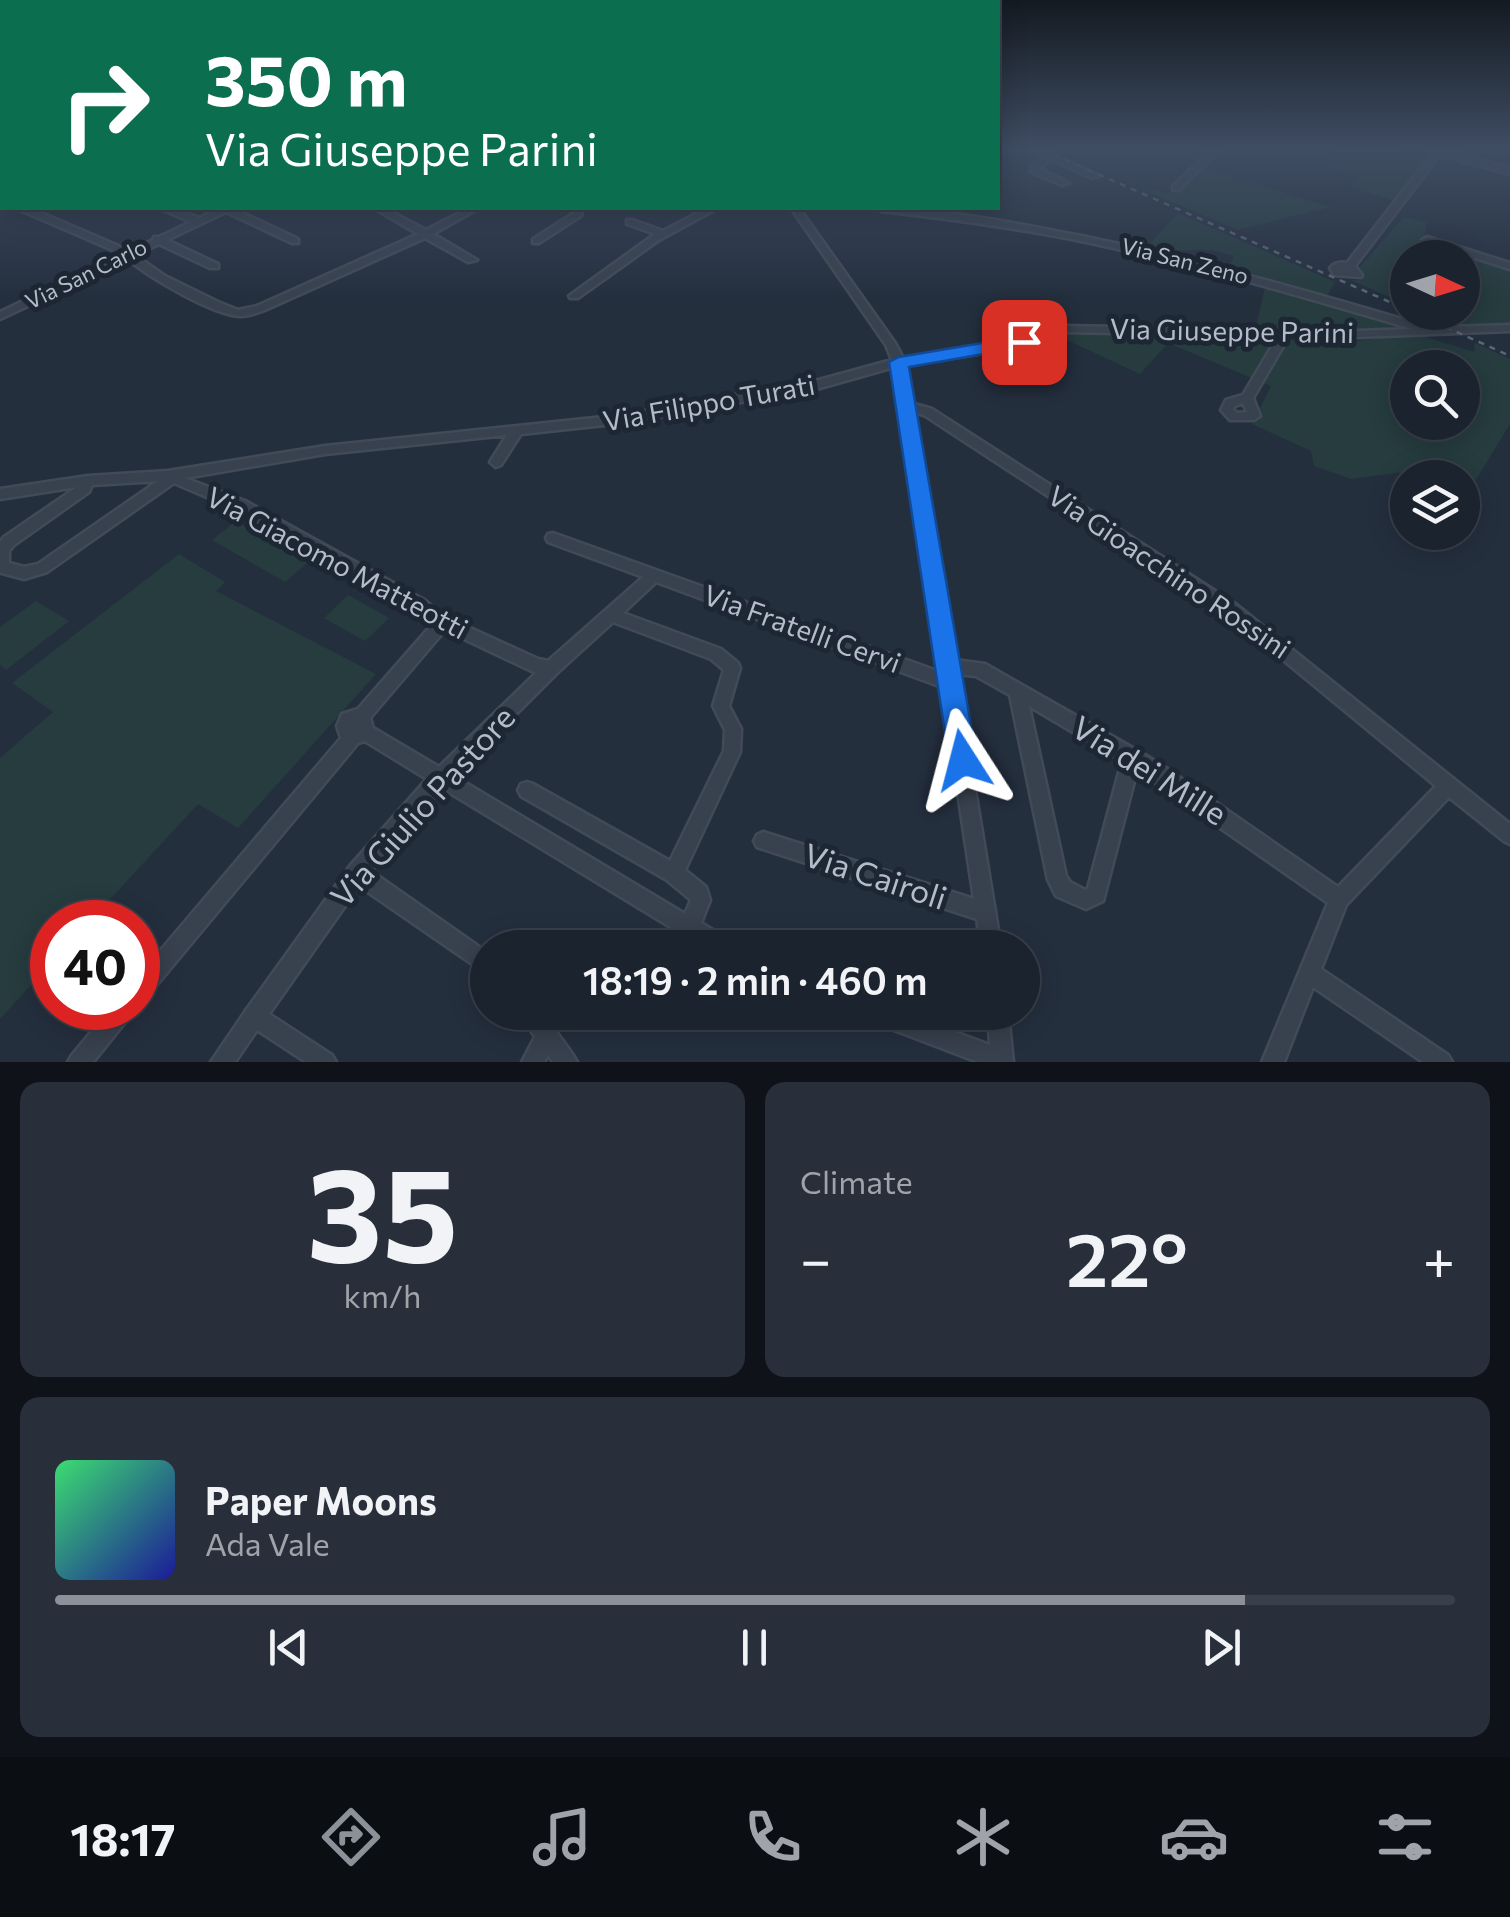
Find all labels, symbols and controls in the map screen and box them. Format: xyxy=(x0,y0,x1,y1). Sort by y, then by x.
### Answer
text: 350 m xyxy=(205,35,408,120)
icon: right xyxy=(40,40,170,170)
text: Via Giuseppe Parini xyxy=(205,120,598,175)
street label: Via San Zeno xyxy=(1119,232,1251,289)
street label: Via San Carlo xyxy=(21,233,151,315)
north arrow xyxy=(1390,240,1480,330)
map controls xyxy=(1390,240,1480,550)
pin xyxy=(982,300,1067,385)
street label: Via Giuseppe Parini xyxy=(1110,311,1354,349)
icon: arrive xyxy=(997,315,1052,370)
button: search xyxy=(1390,350,1480,440)
street label: Via Filippo Turati xyxy=(600,367,817,437)
button: layers xyxy=(1390,460,1480,550)
street label: Via Gioacchino Rossini xyxy=(1042,477,1297,665)
street label: Via Giacomo Matteotti xyxy=(201,479,474,646)
street label: Via Fratelli Cervi xyxy=(699,577,905,679)
street label: Via Giulio Pastore xyxy=(321,697,522,914)
street label: Via dei Mille xyxy=(1065,706,1235,833)
position arrow xyxy=(911,708,1015,812)
street label: Via Cairoli xyxy=(799,833,952,917)
speed limit sign: 40 xyxy=(30,900,160,1030)
text: 18:19 · 2 min · 460 m xyxy=(583,956,927,1003)
text: 35 xyxy=(307,1130,458,1289)
text: Climate xyxy=(800,1161,913,1201)
text: 22° xyxy=(1066,1211,1188,1302)
text: − xyxy=(800,1224,831,1291)
text: + xyxy=(1423,1224,1455,1291)
text: km/h xyxy=(344,1275,421,1315)
text: Paper Moons xyxy=(205,1476,437,1523)
text: Ada Vale xyxy=(205,1523,330,1563)
icon: previous xyxy=(261,1620,316,1675)
icon: pause xyxy=(727,1620,782,1675)
icon: next xyxy=(1194,1620,1249,1675)
icon: directions xyxy=(316,1802,386,1872)
icon: music xyxy=(527,1802,597,1872)
icon: phone xyxy=(738,1802,808,1872)
icon: climate xyxy=(948,1802,1018,1872)
icon: car xyxy=(1159,1802,1229,1872)
icon: filters xyxy=(1370,1802,1440,1872)
text: 18:17 xyxy=(70,1810,176,1865)

